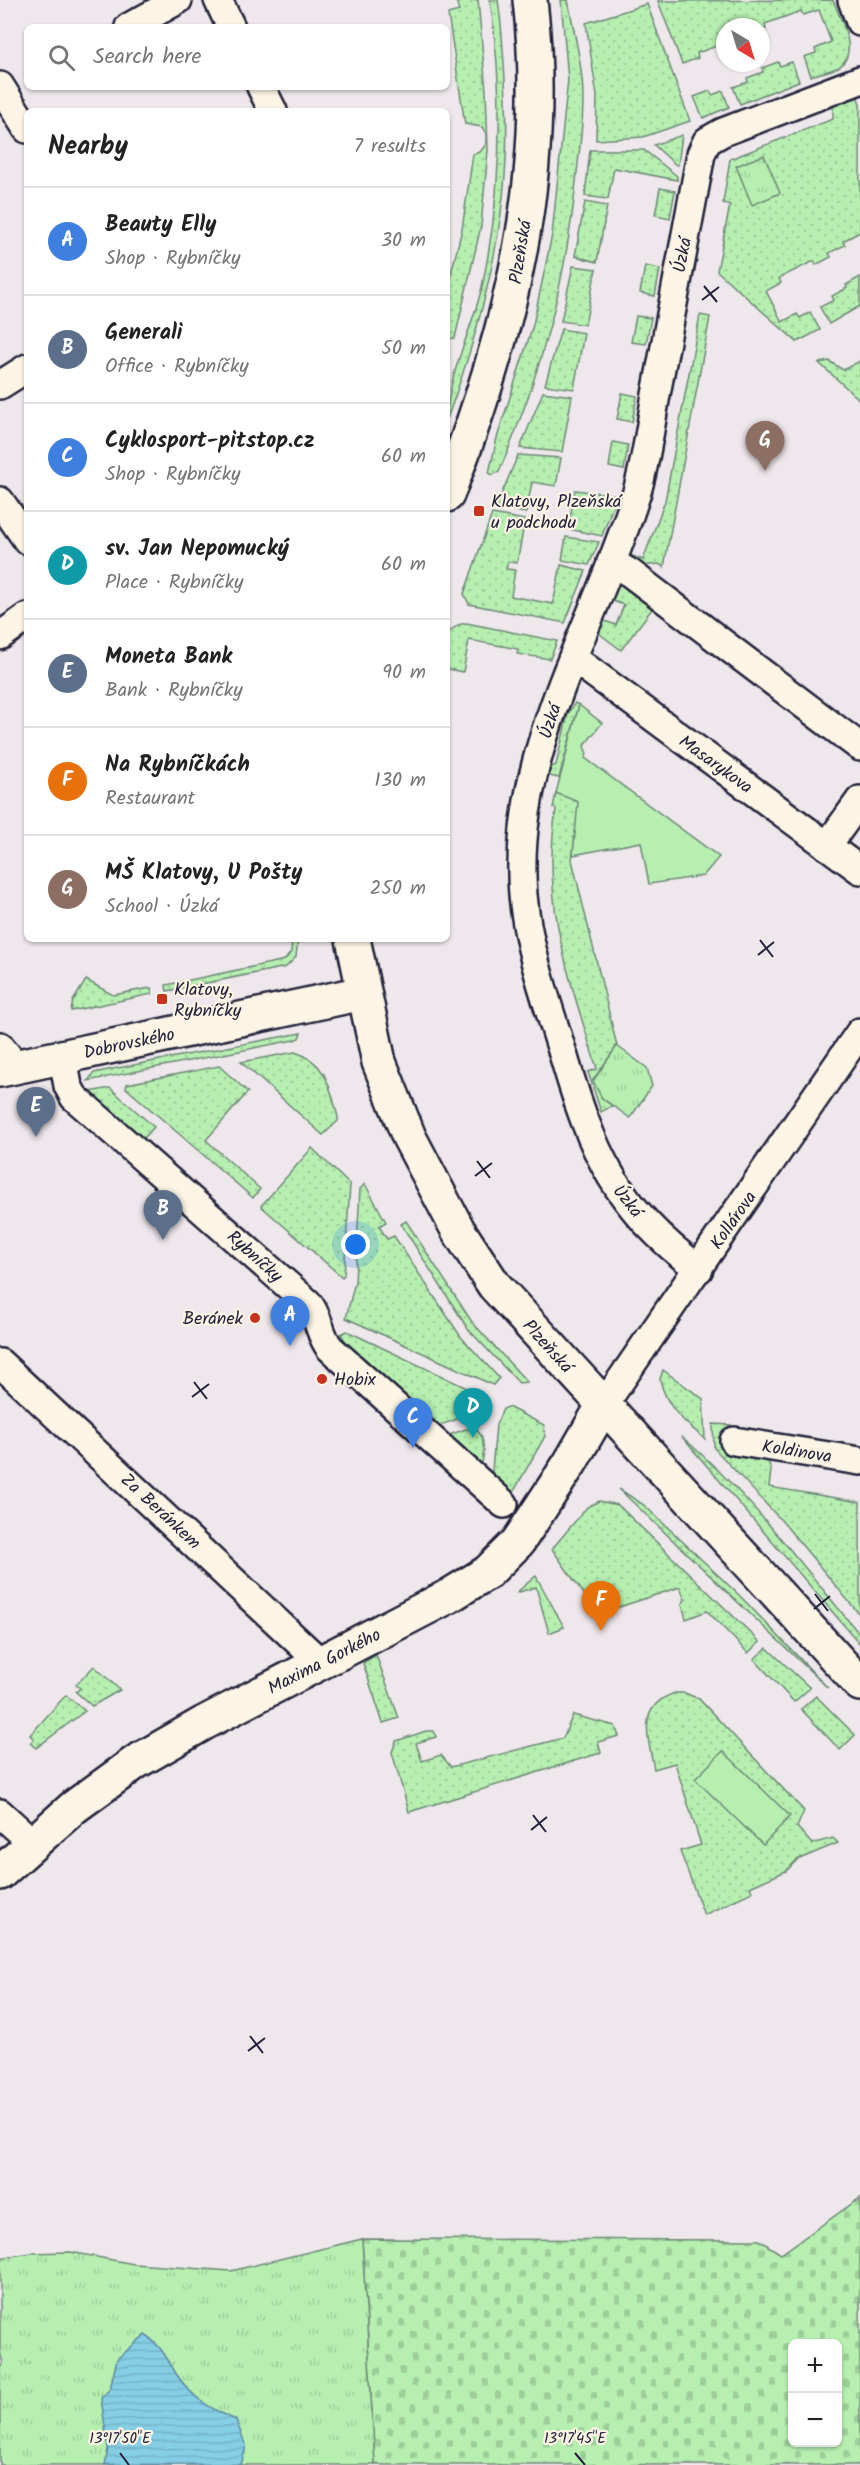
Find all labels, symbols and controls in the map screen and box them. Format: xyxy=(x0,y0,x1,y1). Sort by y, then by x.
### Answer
north arrow xyxy=(716,18,770,72)
search box xyxy=(24,24,450,90)
text: Search here xyxy=(93,40,201,75)
icon: search xyxy=(45,41,78,74)
text: Nearby xyxy=(48,126,128,168)
text: 7 results xyxy=(354,131,426,163)
text: Beauty Elly xyxy=(105,208,216,243)
street label: Plzeňská xyxy=(502,217,541,286)
text: A xyxy=(61,225,74,257)
text: 30 m xyxy=(381,225,426,257)
street label: Úzká xyxy=(666,234,701,275)
text: Shop · Rybníčky xyxy=(105,243,240,275)
text: Generali xyxy=(105,316,183,351)
text: B xyxy=(61,333,74,365)
text: 50 m xyxy=(381,333,426,365)
text: Office · Rybníčky xyxy=(105,351,249,383)
pin: G xyxy=(746,422,784,471)
text: Cyklosport-pitstop.cz xyxy=(105,424,315,459)
text: C xyxy=(61,441,74,473)
text: 60 m xyxy=(381,441,426,473)
text: Shop · Rybníčky xyxy=(105,459,240,491)
place label: Klatovy, Plzeňská u podchodu xyxy=(491,488,623,538)
marker: Klatovy, Plzeňská u podchodu xyxy=(472,504,486,518)
text: sv. Jan Nepomucký xyxy=(105,532,289,567)
text: D xyxy=(61,549,74,581)
text: 60 m xyxy=(381,549,426,581)
text: Place · Rybníčky xyxy=(105,567,244,599)
text: Moneta Bank xyxy=(105,640,232,675)
text: E xyxy=(62,657,73,689)
text: 90 m xyxy=(382,657,426,689)
text: Bank · Rybníčky xyxy=(105,675,243,707)
street label: Úzká xyxy=(532,699,571,743)
street label: Masarykova xyxy=(672,728,758,802)
text: Na Rybníčkách xyxy=(105,748,250,783)
text: F xyxy=(62,765,73,797)
text: 130 m xyxy=(374,765,426,797)
text: Restaurant xyxy=(105,783,195,815)
text: MŠ Klatovy, U Pošty xyxy=(105,856,303,891)
text: G xyxy=(62,873,73,905)
text: 250 m xyxy=(370,873,426,905)
text: School · Úzká xyxy=(105,891,219,923)
place label: Klatovy, Rybníčky xyxy=(174,976,242,1026)
marker: Klatovy, Rybníčky xyxy=(155,992,169,1006)
street label: Dobrovského xyxy=(81,1021,178,1068)
pin: E xyxy=(16,1088,56,1137)
street label: Úzká xyxy=(604,1179,650,1226)
street label: Kollárova xyxy=(703,1185,765,1256)
pin: B xyxy=(144,1190,182,1240)
street label: Rybníčky xyxy=(219,1224,289,1291)
your location xyxy=(341,1230,370,1259)
pin: A xyxy=(270,1296,310,1346)
place label: Beránek xyxy=(183,1305,244,1334)
marker: Beránek xyxy=(248,1311,262,1325)
street label: Plzeňská xyxy=(515,1313,580,1382)
place label: Hobix xyxy=(334,1366,376,1395)
marker: Hobix xyxy=(315,1372,329,1386)
pin: D xyxy=(454,1388,492,1438)
pin: C xyxy=(394,1398,432,1448)
street label: Koldinova xyxy=(760,1433,834,1472)
street label: Za Beránkem xyxy=(113,1467,207,1557)
pin: F xyxy=(582,1582,620,1631)
street label: Maxima Gorkého xyxy=(263,1621,386,1703)
map controls xyxy=(788,2339,842,2447)
button: + xyxy=(788,2339,842,2393)
button: − xyxy=(788,2393,842,2447)
text: 13°17'50"E xyxy=(89,2427,152,2451)
text: 13°17'45"E xyxy=(544,2427,607,2451)

